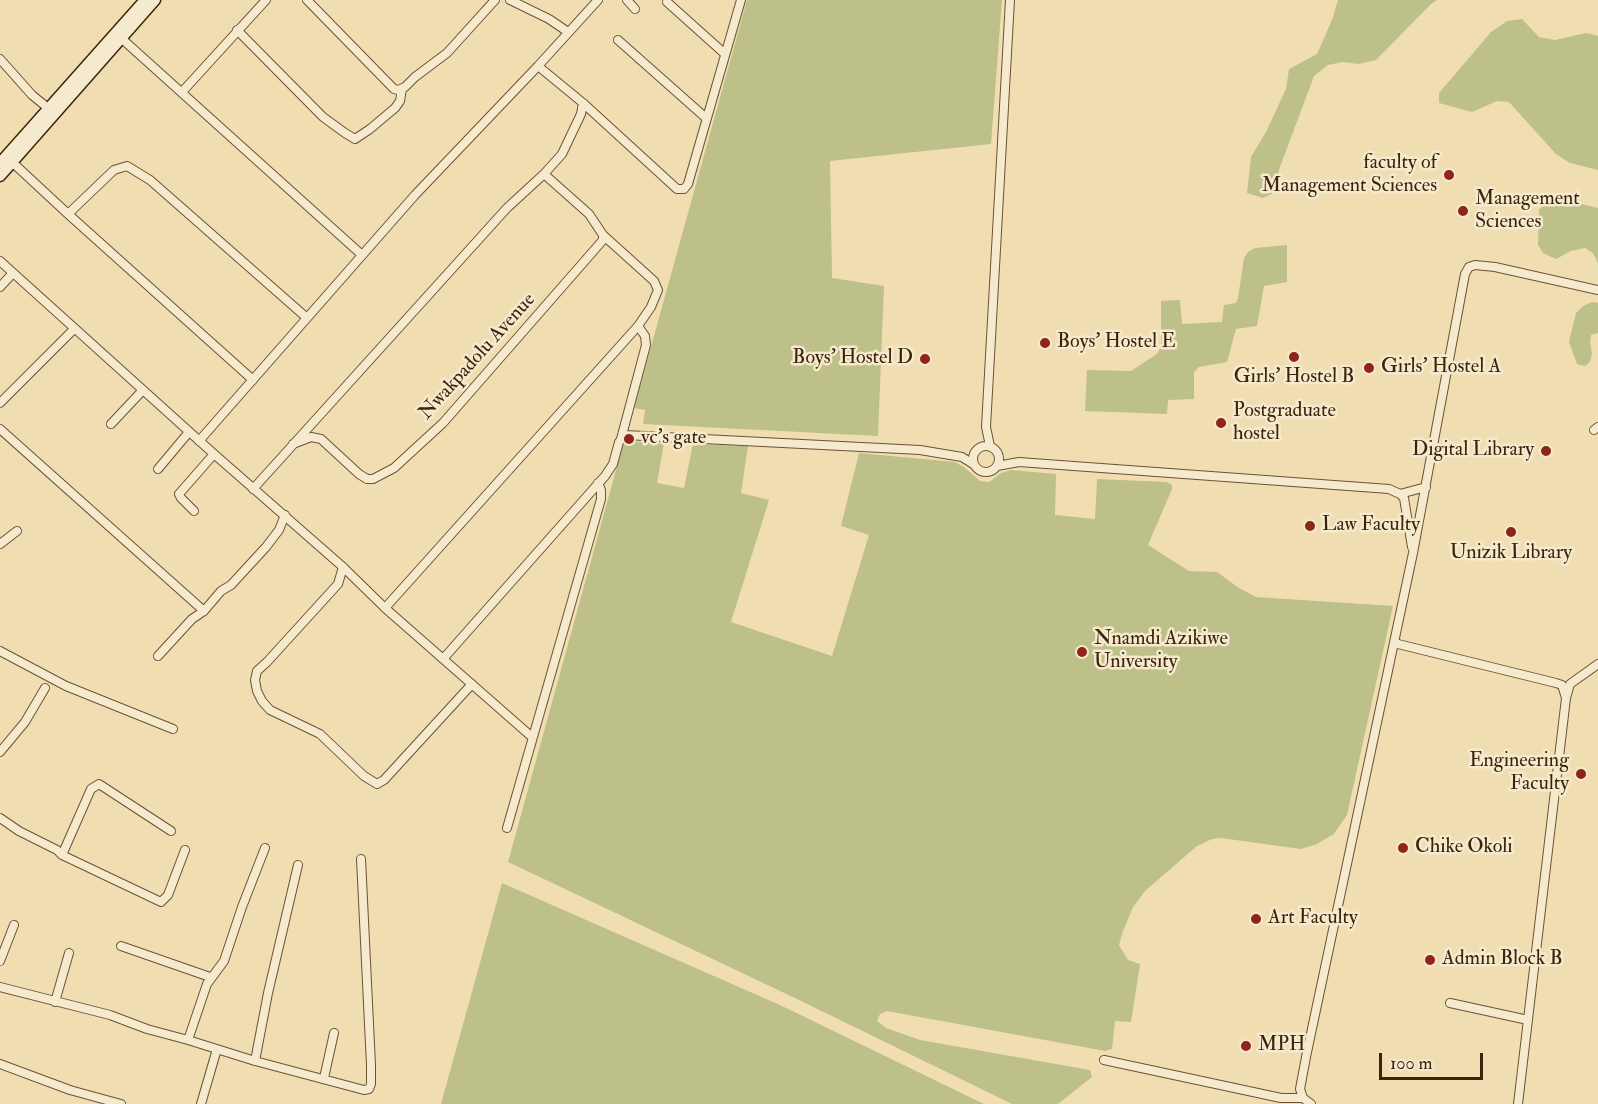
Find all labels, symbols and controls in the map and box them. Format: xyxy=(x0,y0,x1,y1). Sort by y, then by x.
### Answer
place label: faculty of Management Sciences xyxy=(1262,152,1437,199)
marker: faculty of Management Sciences xyxy=(1442,168,1456,182)
place label: Management Sciences xyxy=(1475,188,1580,235)
marker: Management Sciences xyxy=(1456,204,1470,218)
street label: Nwakpadolu Avenue xyxy=(415,289,541,425)
place label: Boys' Hostel E xyxy=(1057,331,1176,355)
marker: Boys' Hostel E xyxy=(1038,336,1052,350)
place label: Boys' Hostel D xyxy=(792,347,913,371)
marker: Girls' Hostel B xyxy=(1287,350,1301,364)
marker: Boys' Hostel D xyxy=(918,352,932,366)
place label: Girls' Hostel A xyxy=(1381,356,1501,380)
marker: Girls' Hostel A xyxy=(1362,361,1376,375)
place label: Girls' Hostel B xyxy=(1234,366,1354,390)
place label: Postgraduate hostel xyxy=(1233,400,1336,447)
marker: Postgraduate hostel xyxy=(1214,416,1228,430)
place label: vc's gate xyxy=(641,427,706,451)
marker: vc's gate xyxy=(622,432,636,446)
place label: Digital Library xyxy=(1412,439,1534,463)
marker: Digital Library xyxy=(1539,444,1553,458)
place label: Law Faculty xyxy=(1322,514,1420,538)
marker: Law Faculty xyxy=(1303,519,1317,533)
marker: Unizik Library xyxy=(1504,525,1518,539)
place label: Unizik Library xyxy=(1450,542,1572,566)
place label: Nnamdi Azikiwe University xyxy=(1094,628,1228,675)
marker: Nnamdi Azikiwe University xyxy=(1075,645,1089,659)
place label: Engineering Faculty xyxy=(1469,750,1569,797)
marker: Engineering Faculty xyxy=(1574,767,1588,781)
place label: Chike Okoli xyxy=(1415,836,1513,860)
marker: Chike Okoli xyxy=(1396,841,1410,855)
place label: Art Faculty xyxy=(1268,907,1358,931)
marker: Art Faculty xyxy=(1249,912,1263,926)
place label: Admin Block B xyxy=(1442,948,1563,972)
marker: Admin Block B xyxy=(1423,953,1437,967)
place label: MPH xyxy=(1258,1034,1305,1058)
marker: MPH xyxy=(1239,1039,1253,1053)
scale bar xyxy=(1382,1041,1486,1079)
text: 100 m xyxy=(1390,1052,1433,1075)

